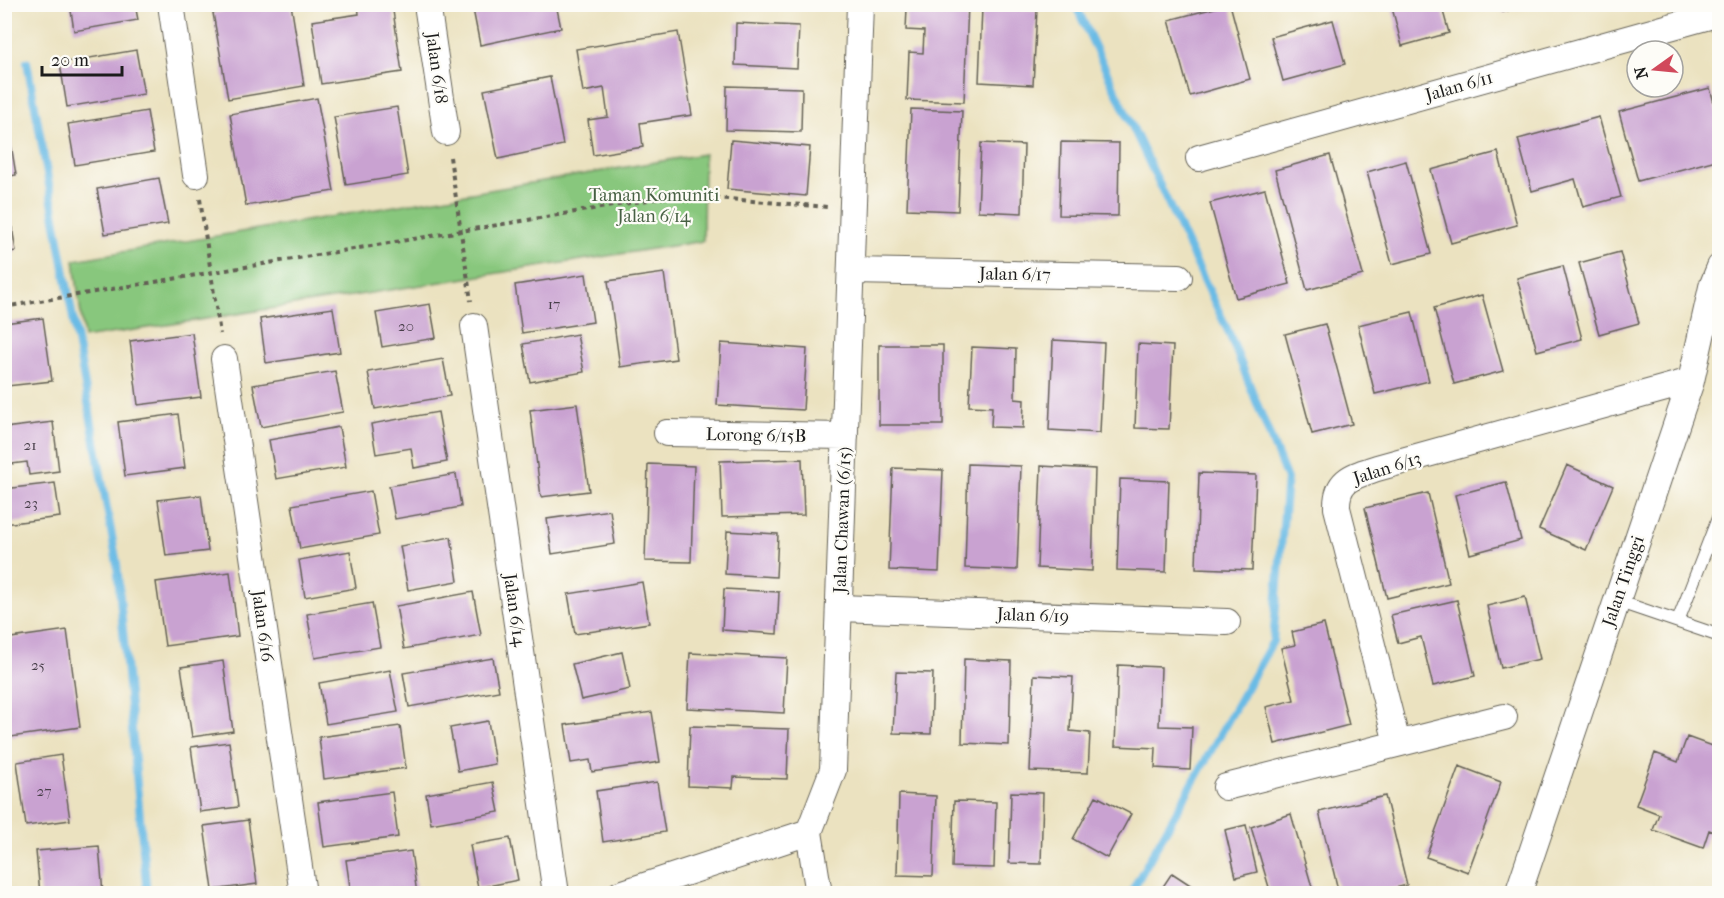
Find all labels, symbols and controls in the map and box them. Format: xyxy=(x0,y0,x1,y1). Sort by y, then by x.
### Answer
street label: Jalan 6/18 xyxy=(421,29,452,105)
scale bar xyxy=(42,39,122,77)
north arrow xyxy=(1625,39,1685,99)
text: 20 m xyxy=(51,50,89,71)
text: N xyxy=(1630,64,1652,81)
street label: Jalan 6/11 xyxy=(1421,67,1495,107)
park label: Taman Komuniti Jalan 6/14 xyxy=(589,185,720,227)
street label: Jalan 6/17 xyxy=(977,263,1051,286)
house number: 17 xyxy=(548,295,560,313)
house number: 20 xyxy=(398,317,414,335)
street label: Lorong 6/15B xyxy=(706,424,806,447)
house number: 21 xyxy=(23,436,37,454)
street label: Jalan Chawan (6/15) xyxy=(829,446,856,596)
street label: Jalan 6/13 xyxy=(1349,448,1424,490)
house number: 23 xyxy=(24,494,38,512)
street label: Jalan Tinggi xyxy=(1598,532,1649,631)
street label: Jalan 6/14 xyxy=(499,570,530,648)
street label: Jalan 6/16 xyxy=(247,587,278,664)
street label: Jalan 6/19 xyxy=(994,604,1069,627)
house number: 25 xyxy=(31,656,45,674)
house number: 27 xyxy=(37,782,51,800)

